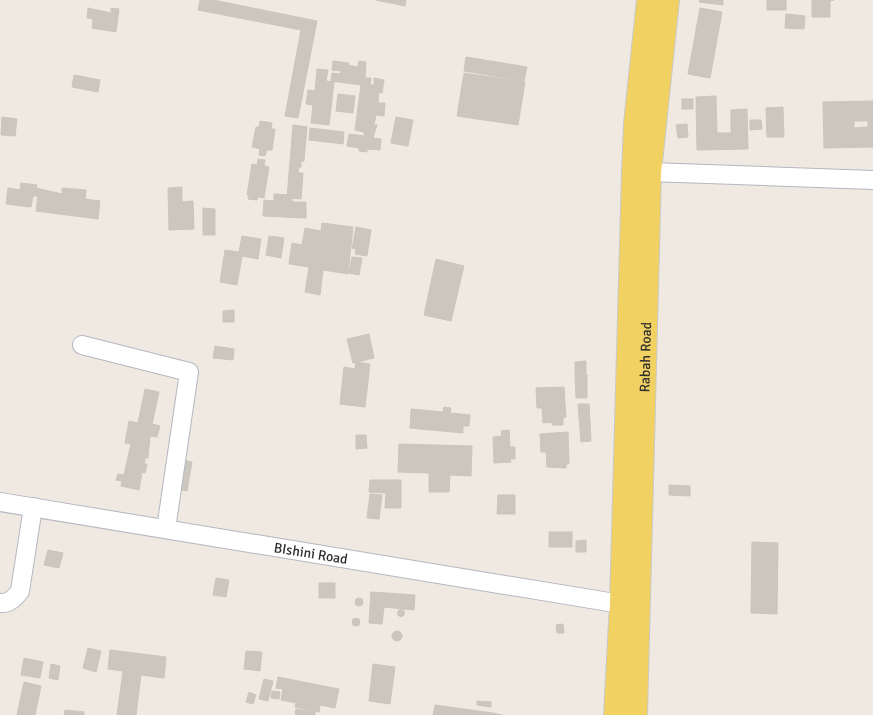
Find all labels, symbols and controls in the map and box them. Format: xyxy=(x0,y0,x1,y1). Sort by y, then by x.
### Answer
street label: Rabah Road xyxy=(636,322,655,393)
street label: BIshini Road xyxy=(273,539,349,567)

